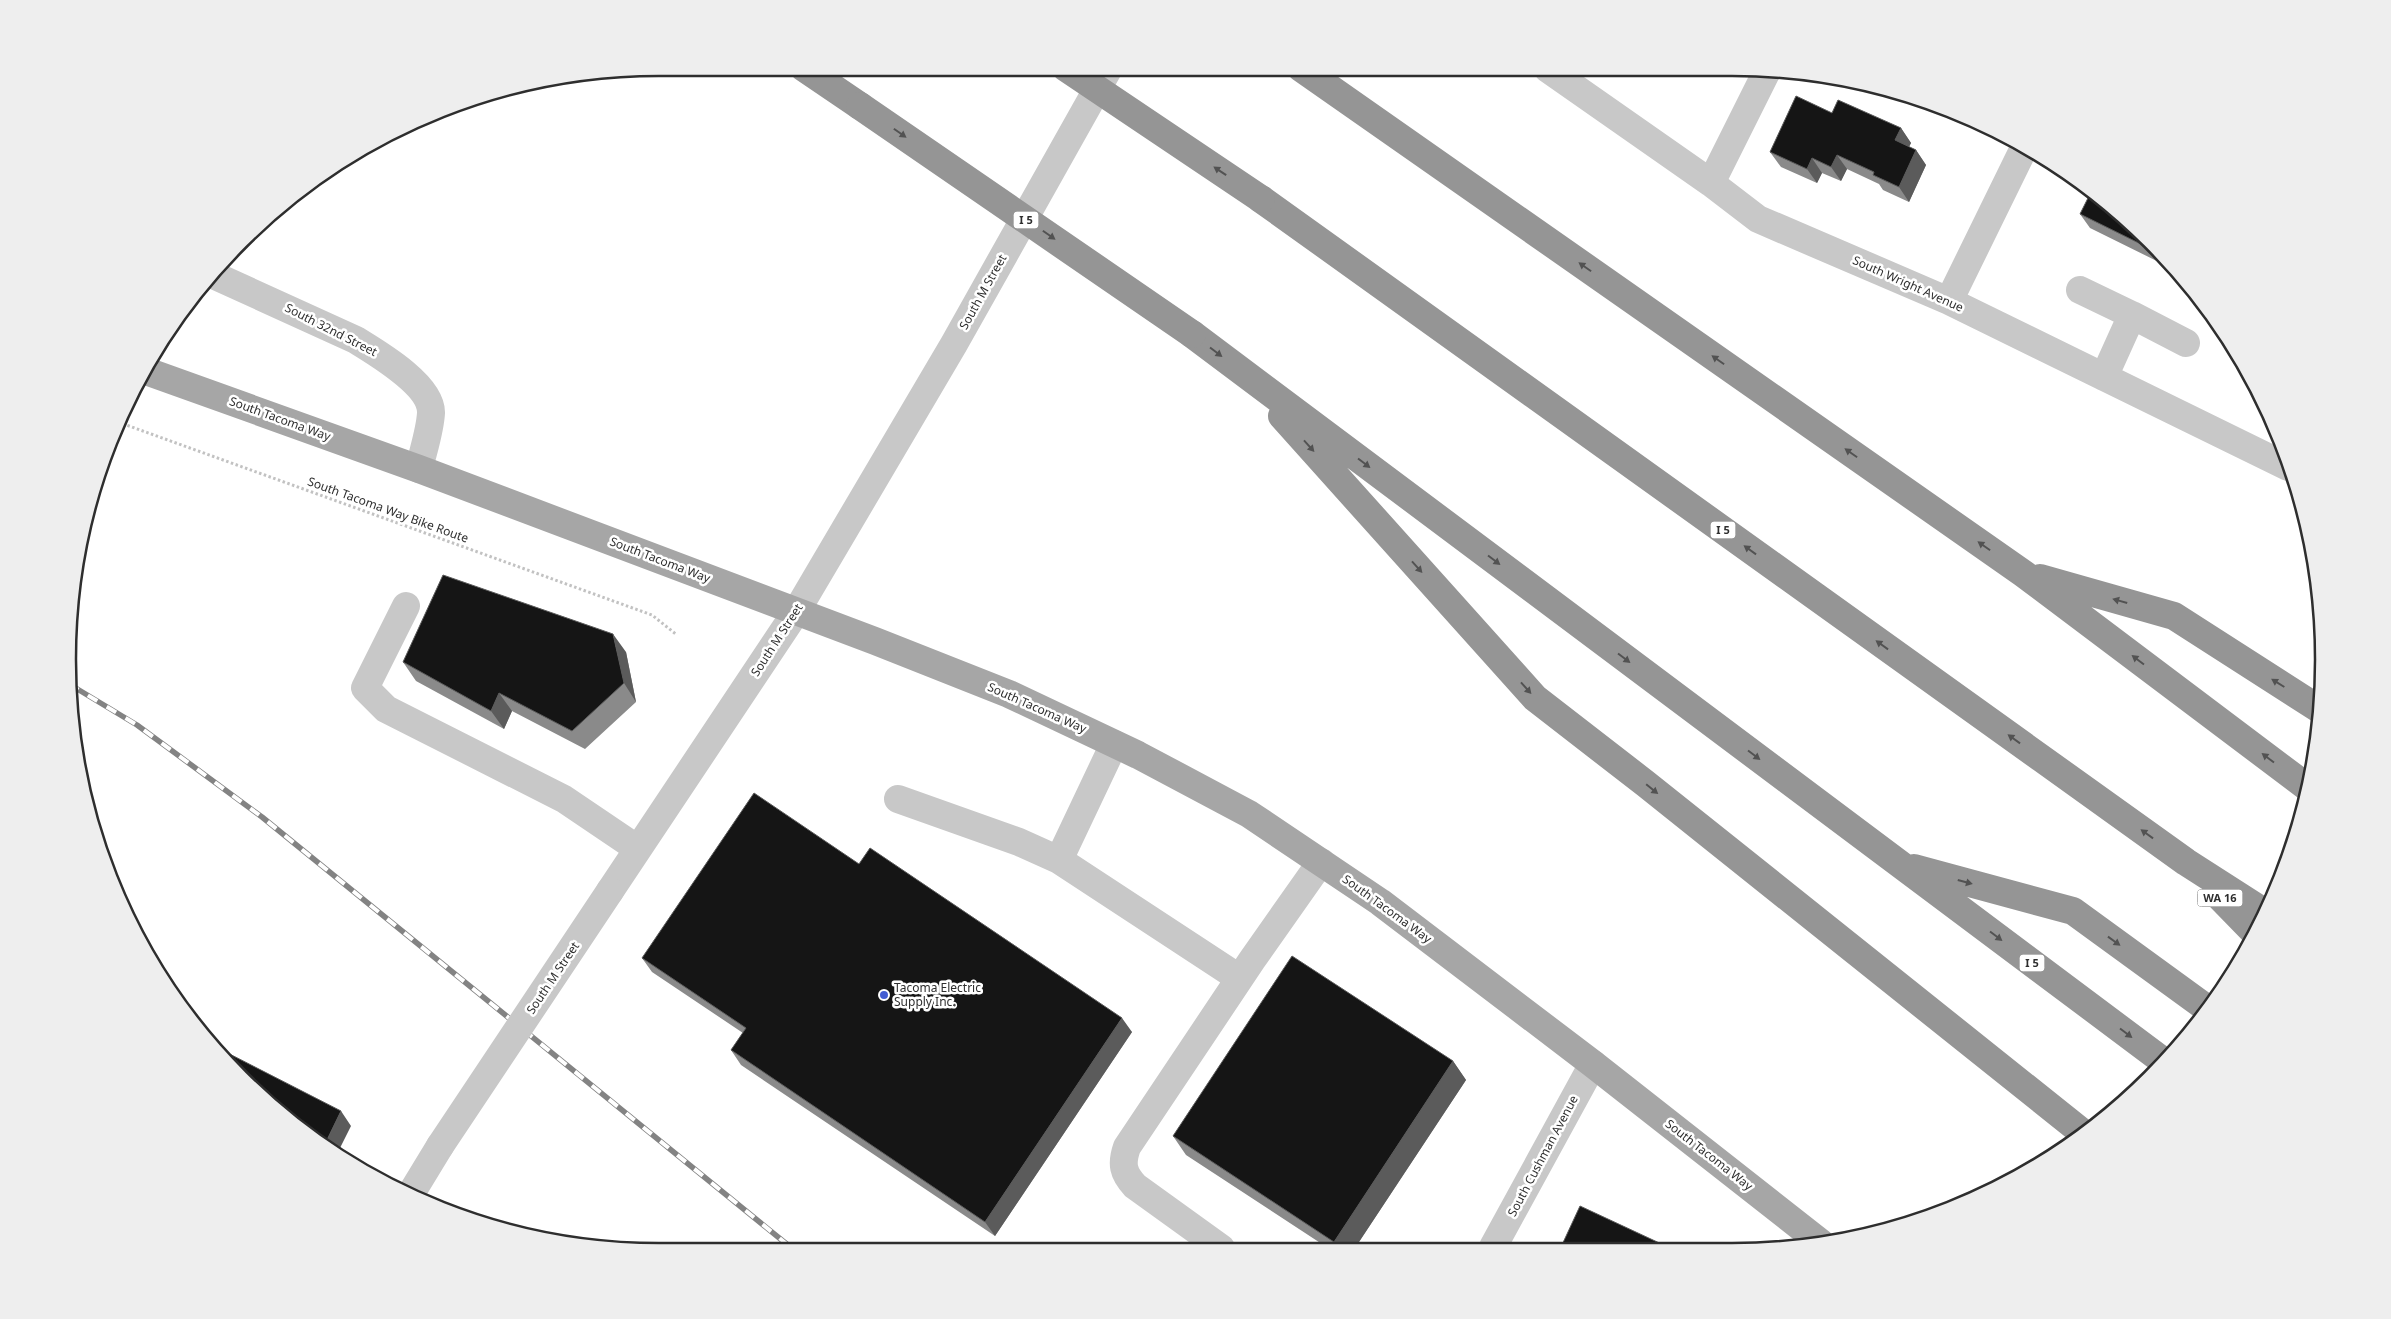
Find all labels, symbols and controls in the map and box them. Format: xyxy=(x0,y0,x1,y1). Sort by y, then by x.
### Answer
one-way arrow xyxy=(894,128,907,138)
one-way arrow xyxy=(1213,166,1227,176)
road number: I 5 xyxy=(1014,212,1038,228)
one-way arrow xyxy=(1042,230,1055,240)
street label: South M Street xyxy=(955,250,1011,332)
street label: South Wright Avenue xyxy=(1850,251,1967,316)
one-way arrow xyxy=(1578,262,1591,272)
street label: South 32nd Street xyxy=(282,299,381,360)
one-way arrow xyxy=(1209,347,1222,358)
one-way arrow xyxy=(1711,355,1725,365)
street label: South Tacoma Way xyxy=(227,392,334,445)
one-way arrow xyxy=(1303,440,1314,453)
one-way arrow xyxy=(1844,448,1858,458)
one-way arrow xyxy=(1357,458,1371,468)
street label: South Tacoma Way Bike Route xyxy=(305,472,471,547)
road number: I 5 xyxy=(1710,522,1736,538)
street label: South Tacoma Way xyxy=(607,533,714,587)
one-way arrow xyxy=(1977,541,1991,551)
one-way arrow xyxy=(1743,545,1757,555)
one-way arrow xyxy=(1487,555,1501,565)
one-way arrow xyxy=(1411,560,1423,572)
one-way arrow xyxy=(2112,597,2127,605)
street label: South M Street xyxy=(747,599,807,679)
one-way arrow xyxy=(1876,640,1889,650)
one-way arrow xyxy=(1617,652,1630,663)
one-way arrow xyxy=(2131,655,2145,665)
street label: South Tacoma Way xyxy=(985,678,1090,737)
one-way arrow xyxy=(2272,678,2285,687)
one-way arrow xyxy=(1520,681,1532,693)
one-way arrow xyxy=(2008,734,2021,744)
one-way arrow xyxy=(1747,750,1761,760)
one-way arrow xyxy=(2262,752,2275,763)
one-way arrow xyxy=(1646,784,1659,795)
one-way arrow xyxy=(2140,829,2153,839)
street label: South Tacoma Way xyxy=(1339,870,1436,947)
one-way arrow xyxy=(1957,878,1972,886)
road number: WA 16 xyxy=(2198,890,2242,906)
one-way arrow xyxy=(1989,930,2002,941)
one-way arrow xyxy=(2107,935,2120,946)
street label: South M Street xyxy=(522,938,583,1017)
road number: I 5 xyxy=(2020,954,2044,971)
place label: Tacoma Electric Supply Inc. xyxy=(894,979,981,1010)
marker: Tacoma Electric Supply Inc. xyxy=(878,989,890,1001)
one-way arrow xyxy=(2119,1028,2133,1038)
street label: South Cushman Avenue xyxy=(1503,1092,1582,1219)
street label: South Tacoma Way xyxy=(1662,1115,1757,1195)

